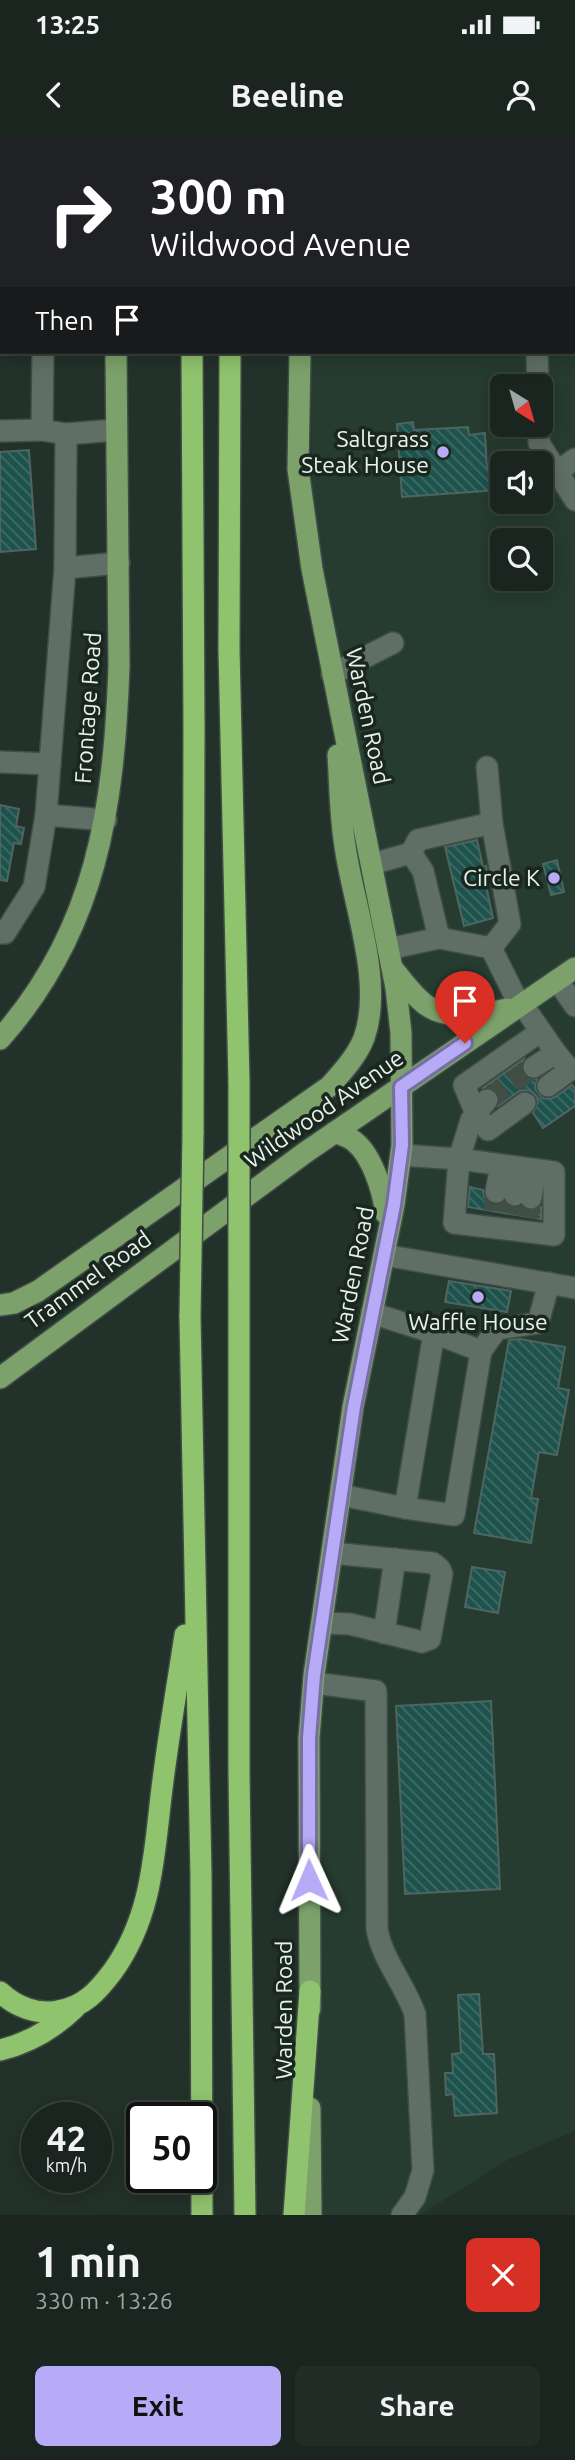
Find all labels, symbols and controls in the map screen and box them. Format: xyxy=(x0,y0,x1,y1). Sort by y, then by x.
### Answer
text: 13:25 xyxy=(35,10,100,39)
icon: back xyxy=(35,76,73,114)
icon: person xyxy=(502,76,540,114)
text: Beeline xyxy=(231,77,344,113)
icon: right xyxy=(35,168,126,259)
text: 300 m xyxy=(150,168,287,223)
text: Wildwood Avenue xyxy=(150,226,411,262)
icon: arrive xyxy=(108,301,146,339)
text: Then xyxy=(35,306,94,335)
north arrow xyxy=(490,374,553,438)
map controls xyxy=(490,374,553,591)
place label: Saltgrass Steak House xyxy=(301,426,429,477)
marker: Saltgrass Steak House xyxy=(435,444,451,460)
button: sound xyxy=(490,451,553,514)
button: search xyxy=(490,528,553,591)
street label: Frontage Road xyxy=(70,631,105,785)
street label: Warden Road xyxy=(342,645,395,786)
place label: Circle K xyxy=(463,865,540,890)
marker: Circle K xyxy=(546,870,562,886)
pin xyxy=(435,971,495,1043)
icon: arrive xyxy=(446,982,484,1020)
street label: Wildwood Avenue xyxy=(240,1045,408,1173)
street label: Warden Road xyxy=(327,1204,378,1345)
street label: Trammel Road xyxy=(20,1226,155,1334)
marker: Waffle House xyxy=(470,1289,486,1305)
place label: Waffle House xyxy=(408,1309,548,1334)
position arrow xyxy=(272,1843,346,1917)
street label: Warden Road xyxy=(271,1941,296,2079)
speed limit sign: 50 xyxy=(126,2102,217,2193)
text: 42 xyxy=(47,2118,86,2158)
text: km/h xyxy=(46,2155,87,2175)
text: 1 min xyxy=(35,2238,141,2285)
button: close xyxy=(466,2238,540,2312)
text: 330 m · 13:26 xyxy=(35,2288,173,2313)
button: Exit xyxy=(35,2366,281,2446)
button: Share xyxy=(295,2366,540,2446)

